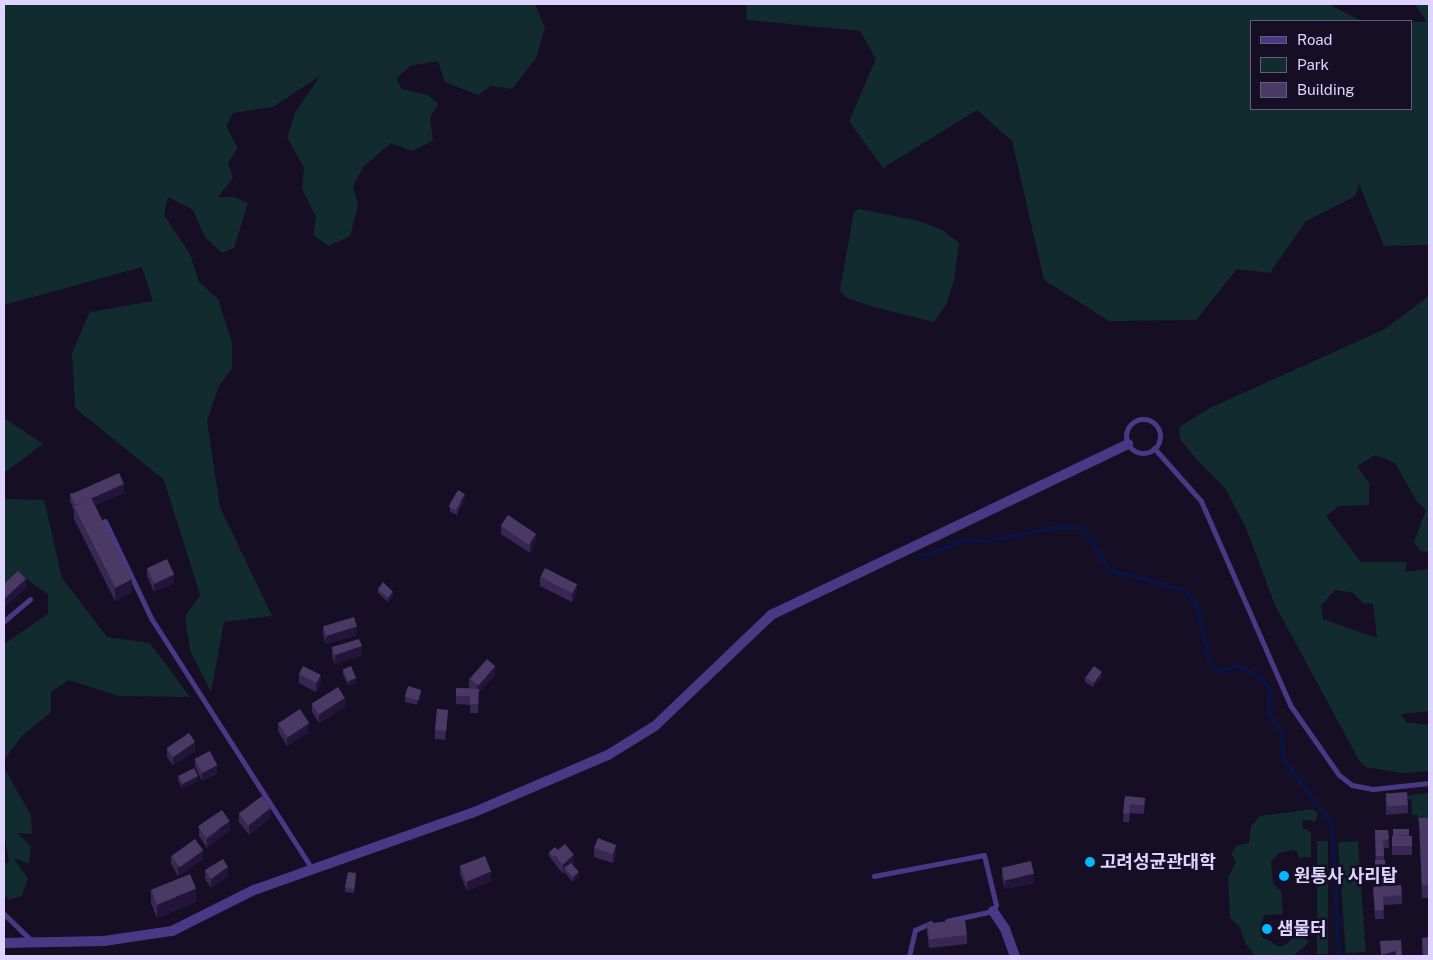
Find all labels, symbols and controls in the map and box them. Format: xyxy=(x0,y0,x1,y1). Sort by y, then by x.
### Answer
legend xyxy=(1250,20,1413,110)
text: Road xyxy=(1297,31,1333,48)
text: Park xyxy=(1297,56,1329,73)
text: Building xyxy=(1297,81,1355,98)
place label: 고려성균관대학 xyxy=(1100,851,1216,873)
marker: 고려성균관대학 xyxy=(1084,856,1096,868)
place label: 원통사 사리탑 xyxy=(1294,865,1397,887)
marker: 원통사 사리탑 xyxy=(1278,870,1290,882)
place label: 샘물터 xyxy=(1277,918,1327,940)
marker: 샘물터 xyxy=(1261,923,1273,935)

